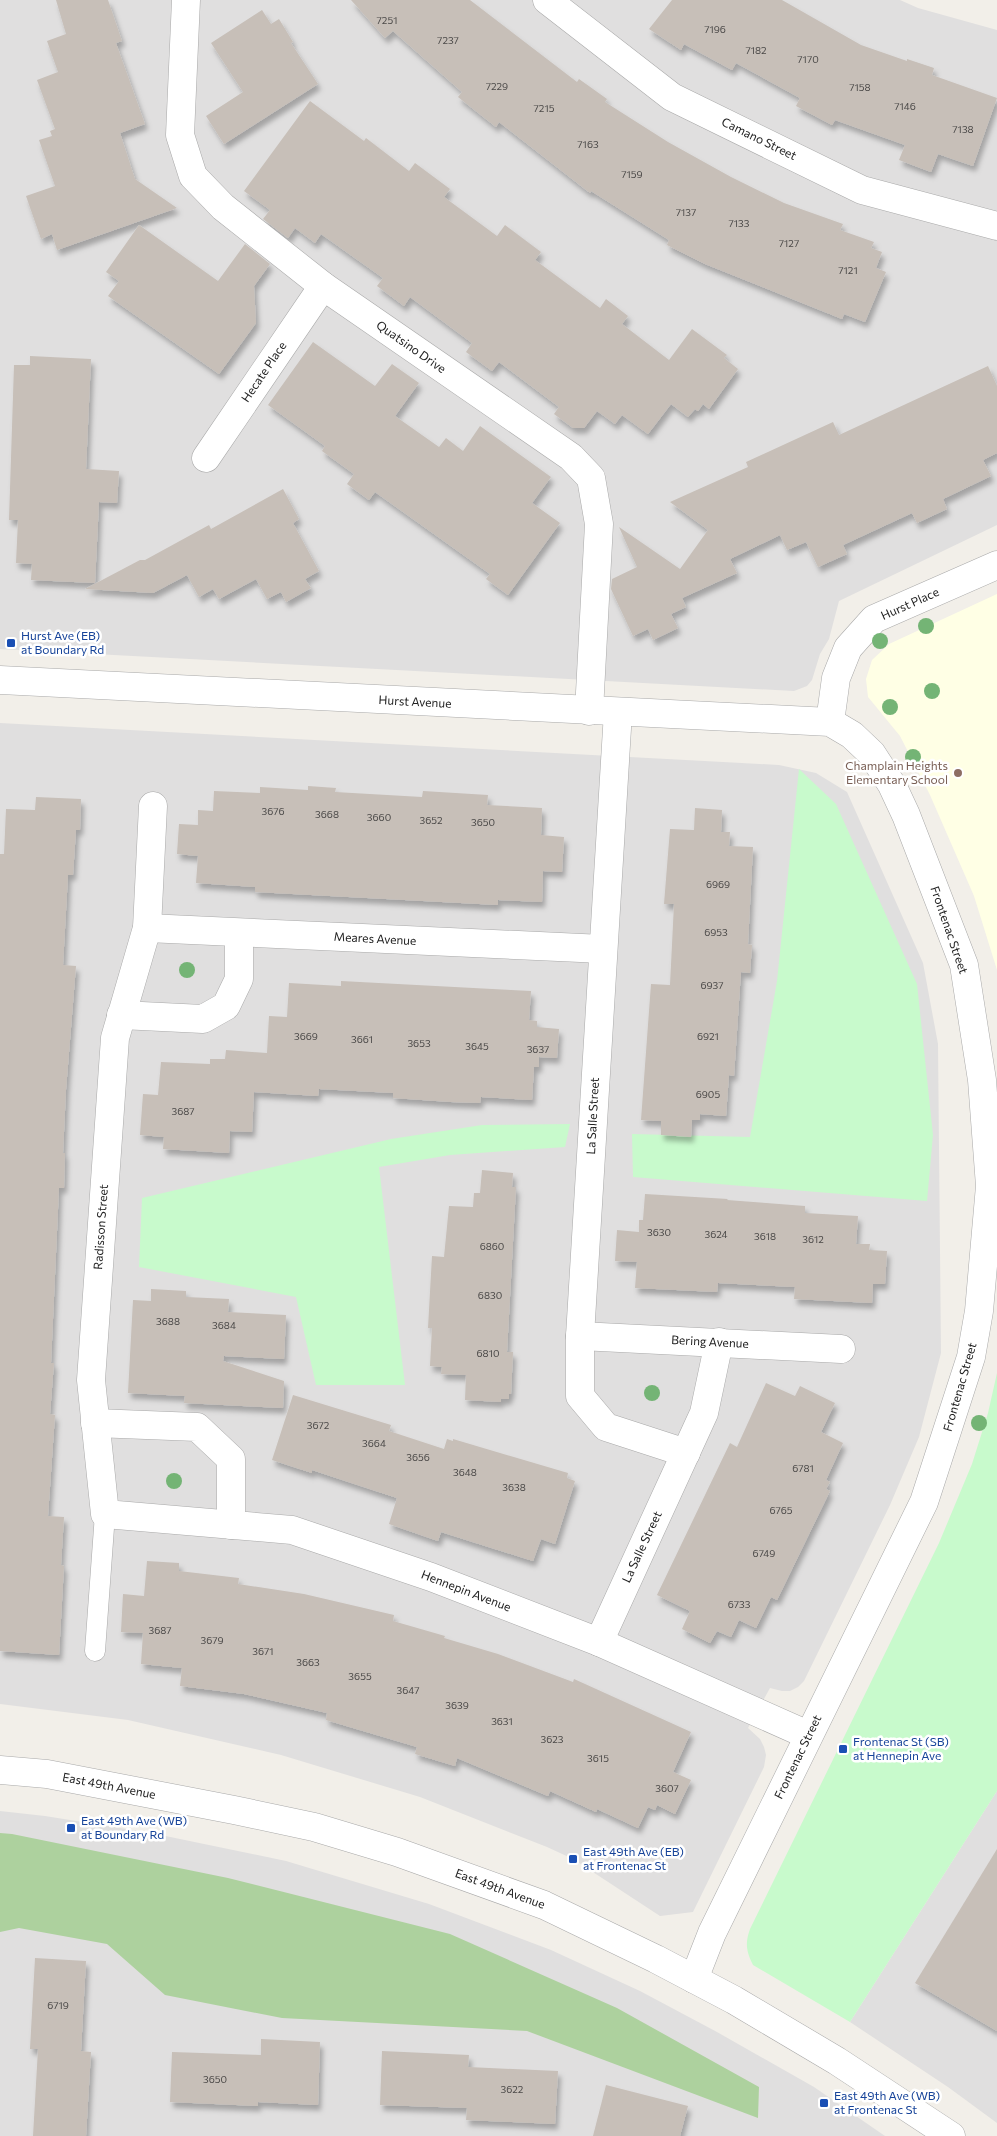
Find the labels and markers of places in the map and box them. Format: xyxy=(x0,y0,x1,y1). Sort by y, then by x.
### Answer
place label: Hurst Ave (EB) at Boundary Rd xyxy=(21,628,104,656)
marker: Hurst Ave (EB) at Boundary Rd xyxy=(5,637,17,649)
place label: Champlain Heights Elementary School xyxy=(845,758,948,786)
marker: Champlain Heights Elementary School xyxy=(952,767,964,779)
place label: Frontenac St (SB) at Hennepin Ave xyxy=(853,1734,949,1762)
marker: Frontenac St (SB) at Hennepin Ave xyxy=(837,1743,849,1755)
place label: East 49th Ave (WB) at Boundary Rd xyxy=(81,1813,187,1841)
marker: East 49th Ave (WB) at Boundary Rd xyxy=(65,1822,77,1834)
place label: East 49th Ave (EB) at Frontenac St xyxy=(583,1844,684,1872)
marker: East 49th Ave (EB) at Frontenac St xyxy=(567,1853,579,1865)
place label: East 49th Ave (WB) at Frontenac St xyxy=(834,2088,940,2116)
marker: East 49th Ave (WB) at Frontenac St xyxy=(818,2097,830,2109)

